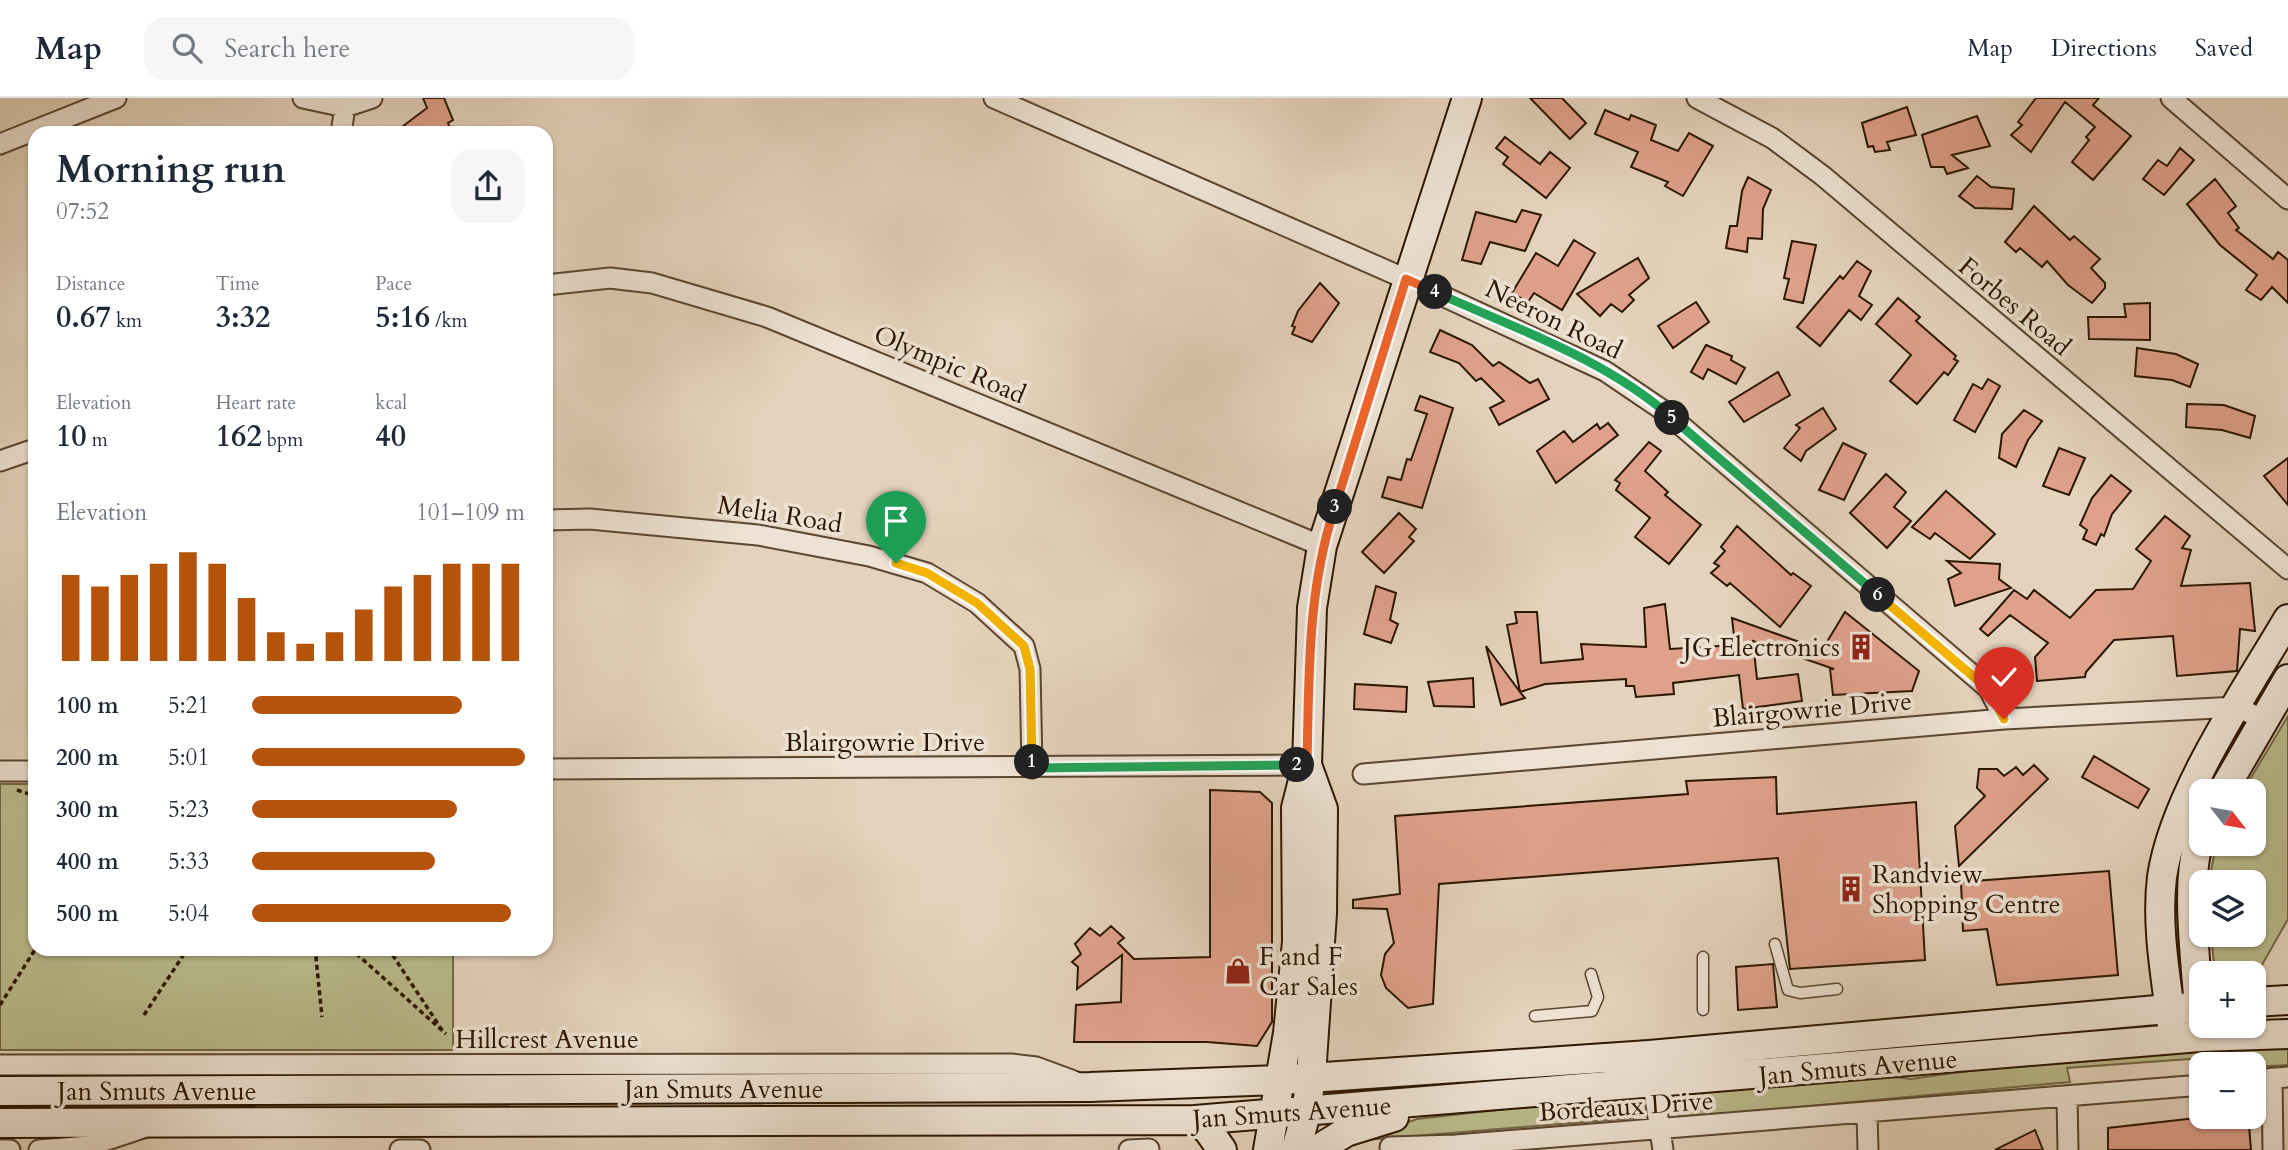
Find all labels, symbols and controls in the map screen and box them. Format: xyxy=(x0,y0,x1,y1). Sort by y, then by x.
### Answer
search box xyxy=(144,17,634,80)
text: Map xyxy=(35,26,102,71)
icon: search xyxy=(168,29,206,67)
text: Search here xyxy=(224,31,350,66)
text: Map xyxy=(1967,32,2013,65)
text: Directions xyxy=(2051,32,2157,65)
text: Saved xyxy=(2195,32,2253,65)
text: Morning run xyxy=(56,144,286,196)
button: share xyxy=(451,149,525,223)
text: 07:52 xyxy=(56,196,109,227)
street label: Forbes Road xyxy=(1951,249,2078,364)
text: Distance xyxy=(56,271,125,297)
text: Time xyxy=(216,271,260,297)
text: Pace xyxy=(375,271,412,297)
street label: Neeron Road xyxy=(1479,271,1628,368)
pin: 4 xyxy=(1418,274,1452,310)
text: 4 xyxy=(1430,278,1439,304)
text: 0.67 xyxy=(56,297,111,338)
text: 3:32 xyxy=(216,297,270,338)
text: 5:16 xyxy=(375,297,430,338)
text: km xyxy=(111,308,142,334)
text: /km xyxy=(430,308,468,334)
street label: Olympic Road xyxy=(868,317,1031,412)
text: Elevation xyxy=(56,390,131,416)
text: Heart rate xyxy=(216,390,296,416)
text: kcal xyxy=(375,390,407,416)
pin: 5 xyxy=(1654,400,1690,436)
text: 5 xyxy=(1667,404,1676,430)
text: 10 xyxy=(56,416,87,457)
text: 162 xyxy=(216,416,262,457)
text: 40 xyxy=(375,416,406,457)
text: m xyxy=(87,427,108,453)
text: bpm xyxy=(262,427,303,453)
street label: Melia Road xyxy=(715,487,845,542)
pin: 3 xyxy=(1318,490,1352,524)
pin xyxy=(866,491,926,563)
text: 3 xyxy=(1330,493,1339,519)
text: Elevation xyxy=(56,497,147,528)
text: 101–109 m xyxy=(416,497,525,528)
icon: arrive xyxy=(877,502,915,540)
pin: 6 xyxy=(1860,578,1896,612)
text: 6 xyxy=(1873,581,1882,607)
place label: JG Electronics xyxy=(1679,630,1840,665)
building icon: JG Electronics xyxy=(1846,632,1876,662)
pin xyxy=(1974,647,2034,719)
icon: check xyxy=(1985,658,2023,696)
street label: Blairgowrie Drive xyxy=(1711,683,1913,736)
text: 100 m xyxy=(56,690,119,721)
text: 5:21 xyxy=(168,690,209,721)
street label: Blairgowrie Drive xyxy=(785,725,985,760)
text: 200 m xyxy=(56,742,119,773)
text: 5:01 xyxy=(168,742,209,773)
pin: 1 xyxy=(1014,744,1050,780)
text: 1 xyxy=(1027,748,1036,774)
pin: 2 xyxy=(1280,748,1314,782)
text: 2 xyxy=(1292,751,1301,777)
north arrow xyxy=(2189,779,2266,856)
map controls xyxy=(2189,779,2266,1129)
text: 300 m xyxy=(56,794,119,825)
text: 5:23 xyxy=(168,794,209,825)
text: 400 m xyxy=(56,846,119,877)
text: 5:33 xyxy=(168,846,209,877)
place label: Randview Shopping Centre xyxy=(1872,857,2061,922)
button: layers xyxy=(2189,870,2266,947)
building icon: Randview Shopping Centre xyxy=(1836,874,1866,904)
text: 500 m xyxy=(56,898,119,929)
text: 5:04 xyxy=(168,898,209,929)
place label: F and F Car Sales xyxy=(1259,939,1358,1004)
shop icon: F and F Car Sales xyxy=(1223,956,1253,986)
button: + xyxy=(2189,961,2266,1038)
street label: Hillcrest Avenue xyxy=(455,1022,639,1057)
street label: Jan Smuts Avenue xyxy=(1753,1041,1959,1094)
button: − xyxy=(2189,1052,2266,1129)
street label: Jan Smuts Avenue xyxy=(620,1072,824,1107)
street label: Jan Smuts Avenue xyxy=(53,1074,257,1109)
street label: Bordeaux Drive xyxy=(1537,1083,1715,1130)
street label: Jan Smuts Avenue xyxy=(1187,1088,1393,1137)

